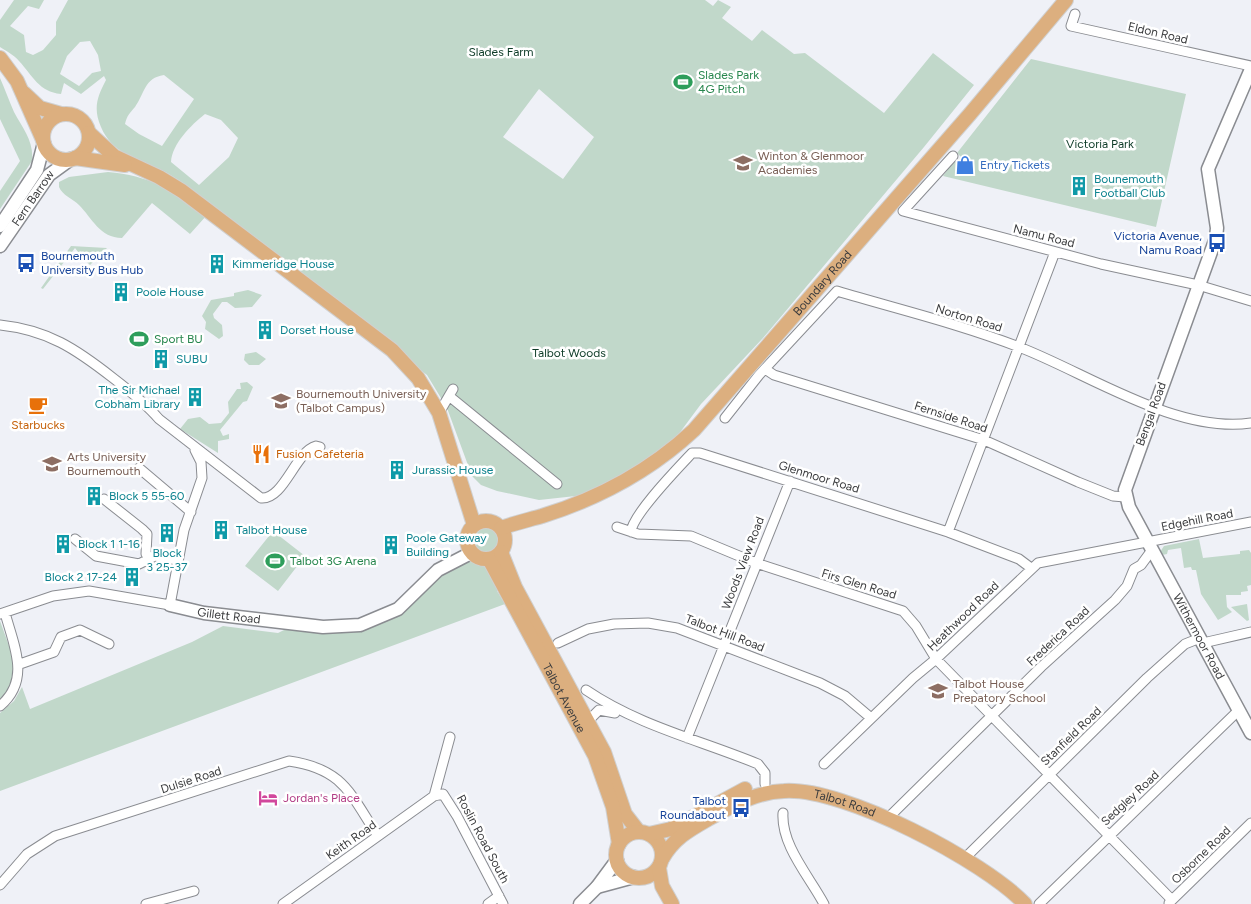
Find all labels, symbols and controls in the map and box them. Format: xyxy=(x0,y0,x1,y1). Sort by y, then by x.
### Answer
street label: Eldon Road xyxy=(1127,19,1189,47)
park label: Slades Farm xyxy=(468,45,534,59)
place label: Slades Park 4G Pitch xyxy=(698,68,759,96)
sports icon: Slades Park 4G Pitch xyxy=(672,71,694,93)
park label: Victoria Park xyxy=(1066,137,1134,151)
place label: Winton & Glenmoor Academies xyxy=(758,149,864,177)
school or university icon: Winton & Glenmoor Academies xyxy=(732,152,754,174)
shop icon: Entry Tickets xyxy=(954,154,976,176)
place label: Entry Tickets xyxy=(980,158,1050,172)
street label: Fern Barrow xyxy=(9,167,57,229)
place label: Bounemouth Football Club xyxy=(1094,172,1165,200)
building icon: Bounemouth Football Club xyxy=(1068,175,1090,197)
street label: Namu Road xyxy=(1012,222,1076,250)
place label: Victoria Avenue, Namu Road xyxy=(1114,229,1202,257)
bus stop icon: Victoria Avenue, Namu Road xyxy=(1206,232,1228,254)
street label: Boundary Road xyxy=(790,248,855,318)
place label: Bournemouth University Bus Hub xyxy=(41,249,143,277)
bus stop icon: Bournemouth University Bus Hub xyxy=(15,252,37,274)
building icon: Kimmeridge House xyxy=(206,253,228,275)
place label: Kimmeridge House xyxy=(232,257,335,271)
building icon: Poole House xyxy=(110,281,132,303)
place label: Poole House xyxy=(136,285,204,299)
street label: Norton Road xyxy=(934,301,1004,335)
building icon: Dorset House xyxy=(254,319,276,341)
place label: Dorset House xyxy=(280,323,354,337)
sports icon: Sport BU xyxy=(128,328,150,350)
place label: Sport BU xyxy=(154,332,203,346)
park label: Talbot Woods xyxy=(532,346,606,360)
building icon: SUBU xyxy=(150,348,172,370)
place label: SUBU xyxy=(176,352,208,366)
street label: Bengal Road xyxy=(1133,380,1169,448)
place label: The Sir Michael Cobham Library xyxy=(95,383,181,411)
building icon: The Sir Michael Cobham Library xyxy=(184,386,206,408)
place label: Bournemouth University (Talbot Campus) xyxy=(296,387,427,415)
school or university icon: Bournemouth University (Talbot Campus) xyxy=(270,390,292,412)
cafe icon: Starbucks xyxy=(27,394,49,416)
street label: Fernside Road xyxy=(913,399,989,435)
place label: Starbucks xyxy=(11,418,65,432)
restaurant icon: Fusion Cafeteria xyxy=(250,443,272,465)
place label: Fusion Cafeteria xyxy=(276,447,364,461)
place label: Arts University Bournemouth xyxy=(67,450,147,478)
school or university icon: Arts University Bournemouth xyxy=(41,453,63,475)
street label: Glenmoor Road xyxy=(777,458,861,496)
building icon: Jurassic House xyxy=(386,459,408,481)
place label: Jurassic House xyxy=(412,463,494,477)
building icon: Block 5 55-60 xyxy=(83,485,105,507)
place label: Block 5 55-60 xyxy=(109,489,185,503)
street label: Edgehill Road xyxy=(1160,506,1234,534)
street label: Woods View Road xyxy=(719,515,767,611)
building icon: Talbot House xyxy=(210,519,232,541)
building icon: Block 3 25-37 xyxy=(156,522,178,544)
place label: Talbot House xyxy=(236,523,307,537)
place label: Poole Gateway Building xyxy=(406,531,487,559)
building icon: Block 1 1-16 xyxy=(52,533,74,555)
building icon: Poole Gateway Building xyxy=(380,534,402,556)
place label: Block 1 1-16 xyxy=(78,537,140,551)
place label: Block 3 25-37 xyxy=(146,546,188,574)
sports icon: Talbot 3G Arena xyxy=(264,550,286,572)
place label: Talbot 3G Arena xyxy=(290,554,376,568)
building icon: Block 2 17-24 xyxy=(121,566,143,588)
street label: Firs Glen Road xyxy=(820,566,898,602)
place label: Block 2 17-24 xyxy=(45,570,118,584)
street label: Heathwood Road xyxy=(924,578,1002,654)
street label: Withermoor Road xyxy=(1170,591,1228,682)
street label: Frederica Road xyxy=(1024,603,1092,669)
street label: Gillett Road xyxy=(196,605,261,627)
street label: Talbot Hill Road xyxy=(683,611,767,655)
street label: Talbot Avenue xyxy=(540,661,588,736)
place label: Talbot House Prepatory School xyxy=(953,677,1046,705)
school or university icon: Talbot House Prepatory School xyxy=(927,680,949,702)
street label: Stanfield Road xyxy=(1038,704,1104,768)
street label: Dulsie Road xyxy=(159,764,223,796)
street label: Sedgley Road xyxy=(1098,768,1162,828)
hotel icon: Jordan's Place xyxy=(257,787,279,809)
street label: Talbot Road xyxy=(813,787,878,820)
place label: Jordan's Place xyxy=(283,791,360,805)
street label: Roslin Road South xyxy=(454,792,512,886)
place label: Talbot Roundabout xyxy=(660,794,726,822)
bus stop icon: Talbot Roundabout xyxy=(730,797,752,819)
street label: Keith Road xyxy=(323,818,379,862)
street label: Osborne Road xyxy=(1169,823,1233,887)

